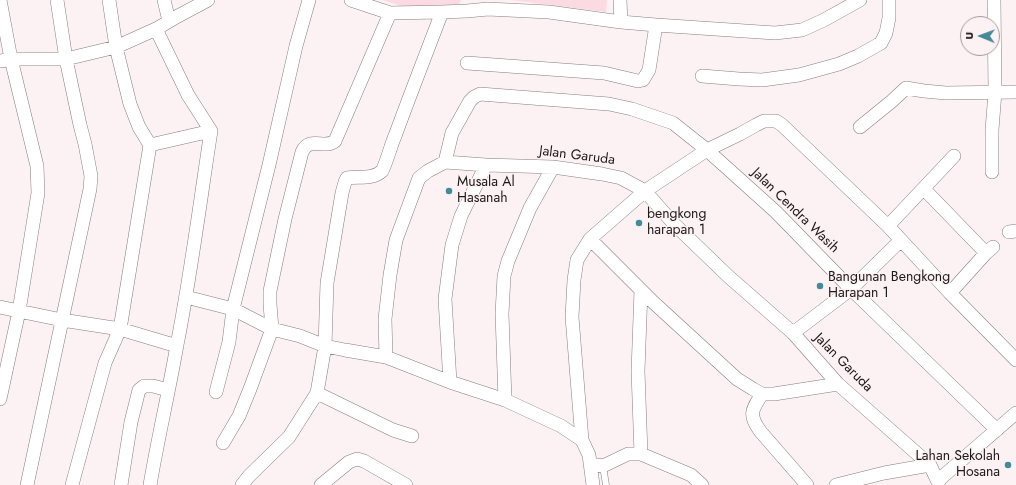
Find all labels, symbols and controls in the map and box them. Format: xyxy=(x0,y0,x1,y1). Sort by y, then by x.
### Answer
north arrow xyxy=(960,16,1000,56)
text: U xyxy=(961,32,977,40)
street label: Jalan Garuda xyxy=(538,143,616,169)
street label: Jalan Cendra Wasih xyxy=(748,165,842,257)
place label: Musala Al Hasanah xyxy=(457,175,515,208)
marker: Musala Al Hasanah xyxy=(444,186,454,196)
place label: bengkong harapan 1 xyxy=(647,207,706,240)
marker: bengkong harapan 1 xyxy=(634,218,644,228)
place label: Bangunan Bengkong Harapan 1 xyxy=(828,270,950,302)
marker: Bangunan Bengkong Harapan 1 xyxy=(815,281,825,291)
street label: Jalan Garuda xyxy=(810,330,876,396)
place label: Lahan Sekolah Hosana xyxy=(916,449,1000,482)
marker: Lahan Sekolah Hosana xyxy=(1003,460,1013,470)

